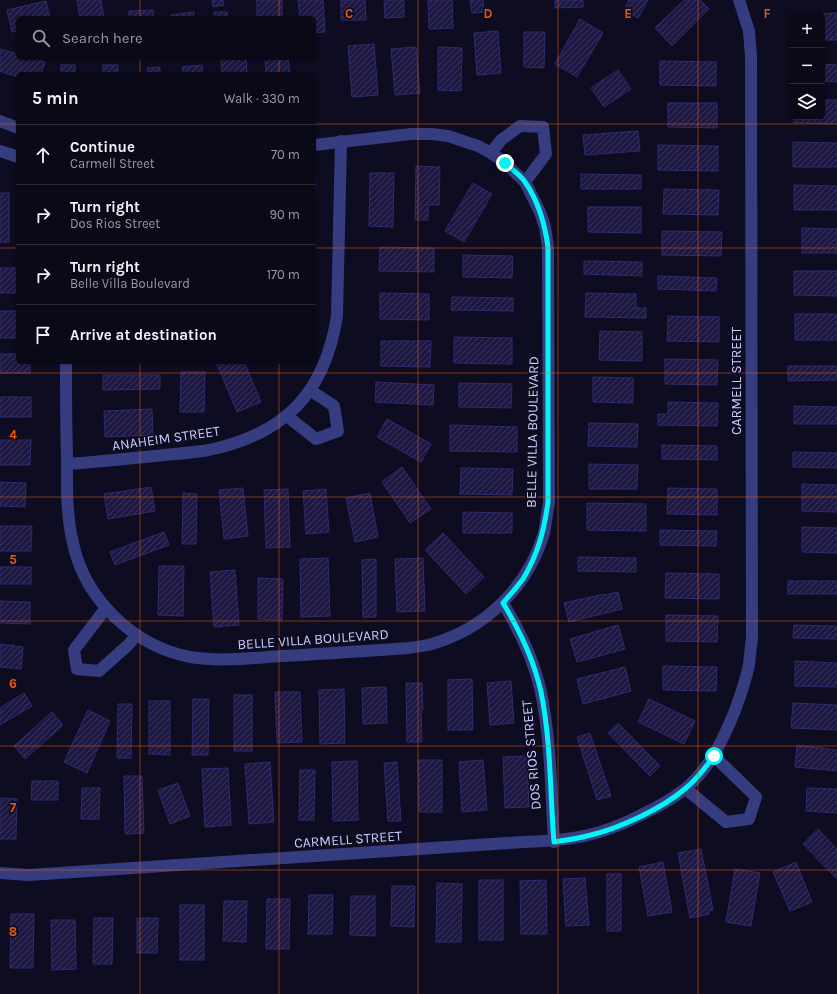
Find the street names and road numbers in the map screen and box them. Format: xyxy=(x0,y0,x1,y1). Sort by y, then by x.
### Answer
street label: CARMELL STREET xyxy=(728,327,745,435)
street label: BELLE VILLA BOULEVARD xyxy=(523,356,542,508)
street label: ANAHEIM STREET xyxy=(111,423,221,454)
street label: BELLE VILLA BOULEVARD xyxy=(237,626,389,653)
street label: DOS RIOS STREET xyxy=(518,699,545,811)
street label: CARMELL STREET xyxy=(294,827,403,852)

